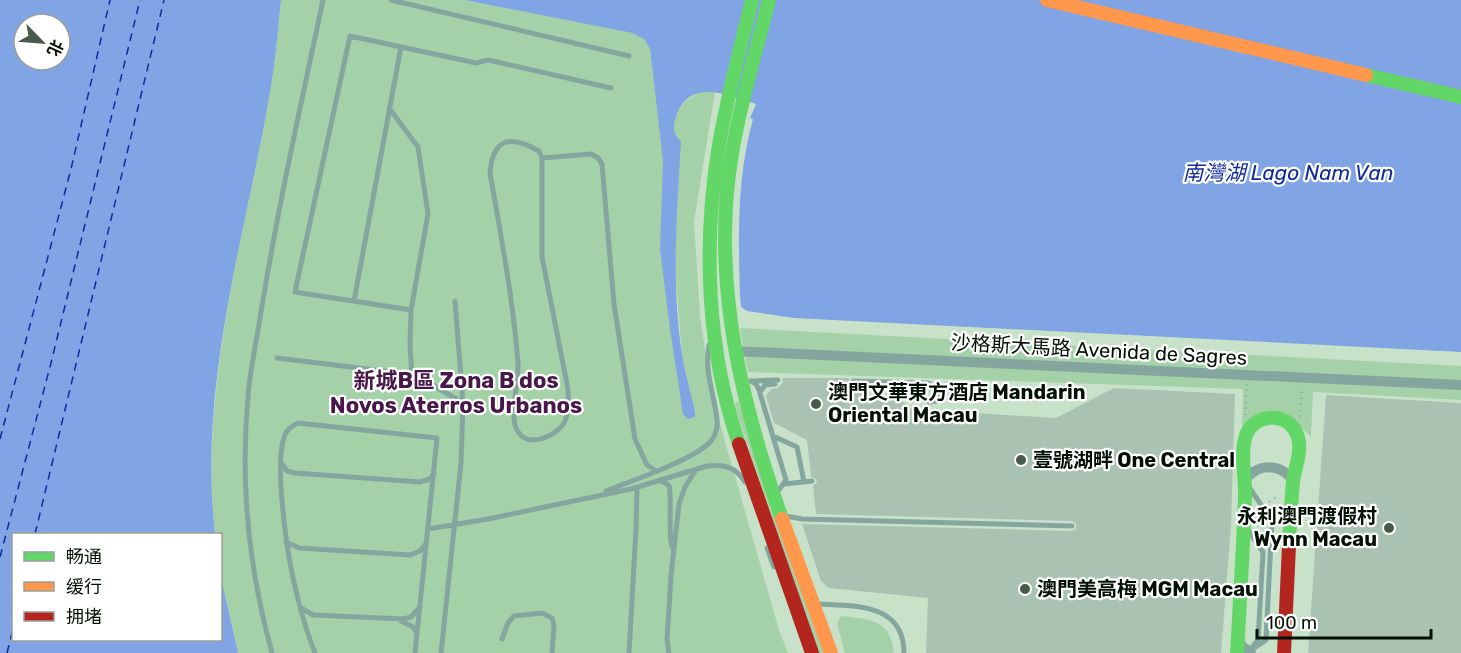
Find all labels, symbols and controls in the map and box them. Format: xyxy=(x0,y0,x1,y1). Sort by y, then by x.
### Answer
north arrow xyxy=(12,12,72,72)
text: 北 xyxy=(43,37,67,59)
water label: 南灣湖 Lago Nam Van xyxy=(1183,160,1394,185)
street label: 沙格斯大馬路 Avenida de Sagres xyxy=(950,330,1248,370)
district label: 新城B區 Zona B dos Novos Aterros Urbanos xyxy=(330,367,582,419)
place label: 澳門文華東方酒店 Mandarin Oriental Macau xyxy=(828,380,1086,427)
marker: 澳門文華東方酒店 Mandarin Oriental Macau xyxy=(809,397,823,411)
place label: 壹號湖畔 One Central xyxy=(1033,448,1235,472)
marker: 壹號湖畔 One Central xyxy=(1014,453,1028,467)
place label: 永利澳門渡假村 Wynn Macau xyxy=(1237,504,1377,551)
marker: 永利澳門渡假村 Wynn Macau xyxy=(1382,521,1396,535)
legend xyxy=(12,533,222,641)
text: 畅通 xyxy=(66,546,102,568)
text: 缓行 xyxy=(66,576,102,598)
place label: 澳門美高梅 MGM Macau xyxy=(1037,577,1258,601)
marker: 澳門美高梅 MGM Macau xyxy=(1018,582,1032,596)
scale bar xyxy=(1257,602,1431,640)
text: 拥堵 xyxy=(66,606,102,628)
text: 100 m xyxy=(1266,612,1317,634)

